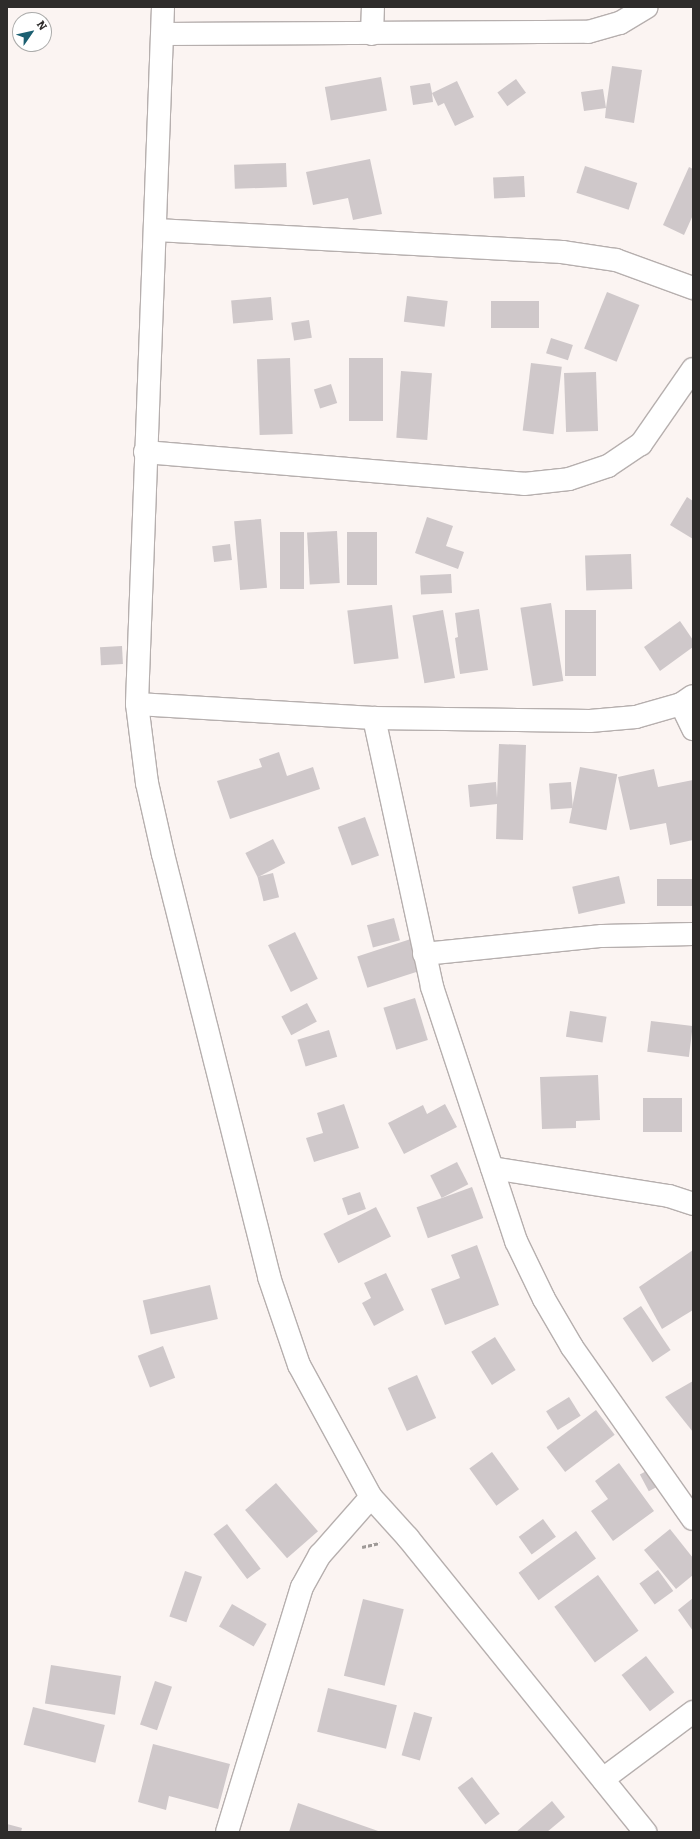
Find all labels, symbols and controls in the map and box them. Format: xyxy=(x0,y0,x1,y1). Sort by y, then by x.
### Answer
north arrow xyxy=(12,12,52,52)
text: N xyxy=(34,18,49,33)

